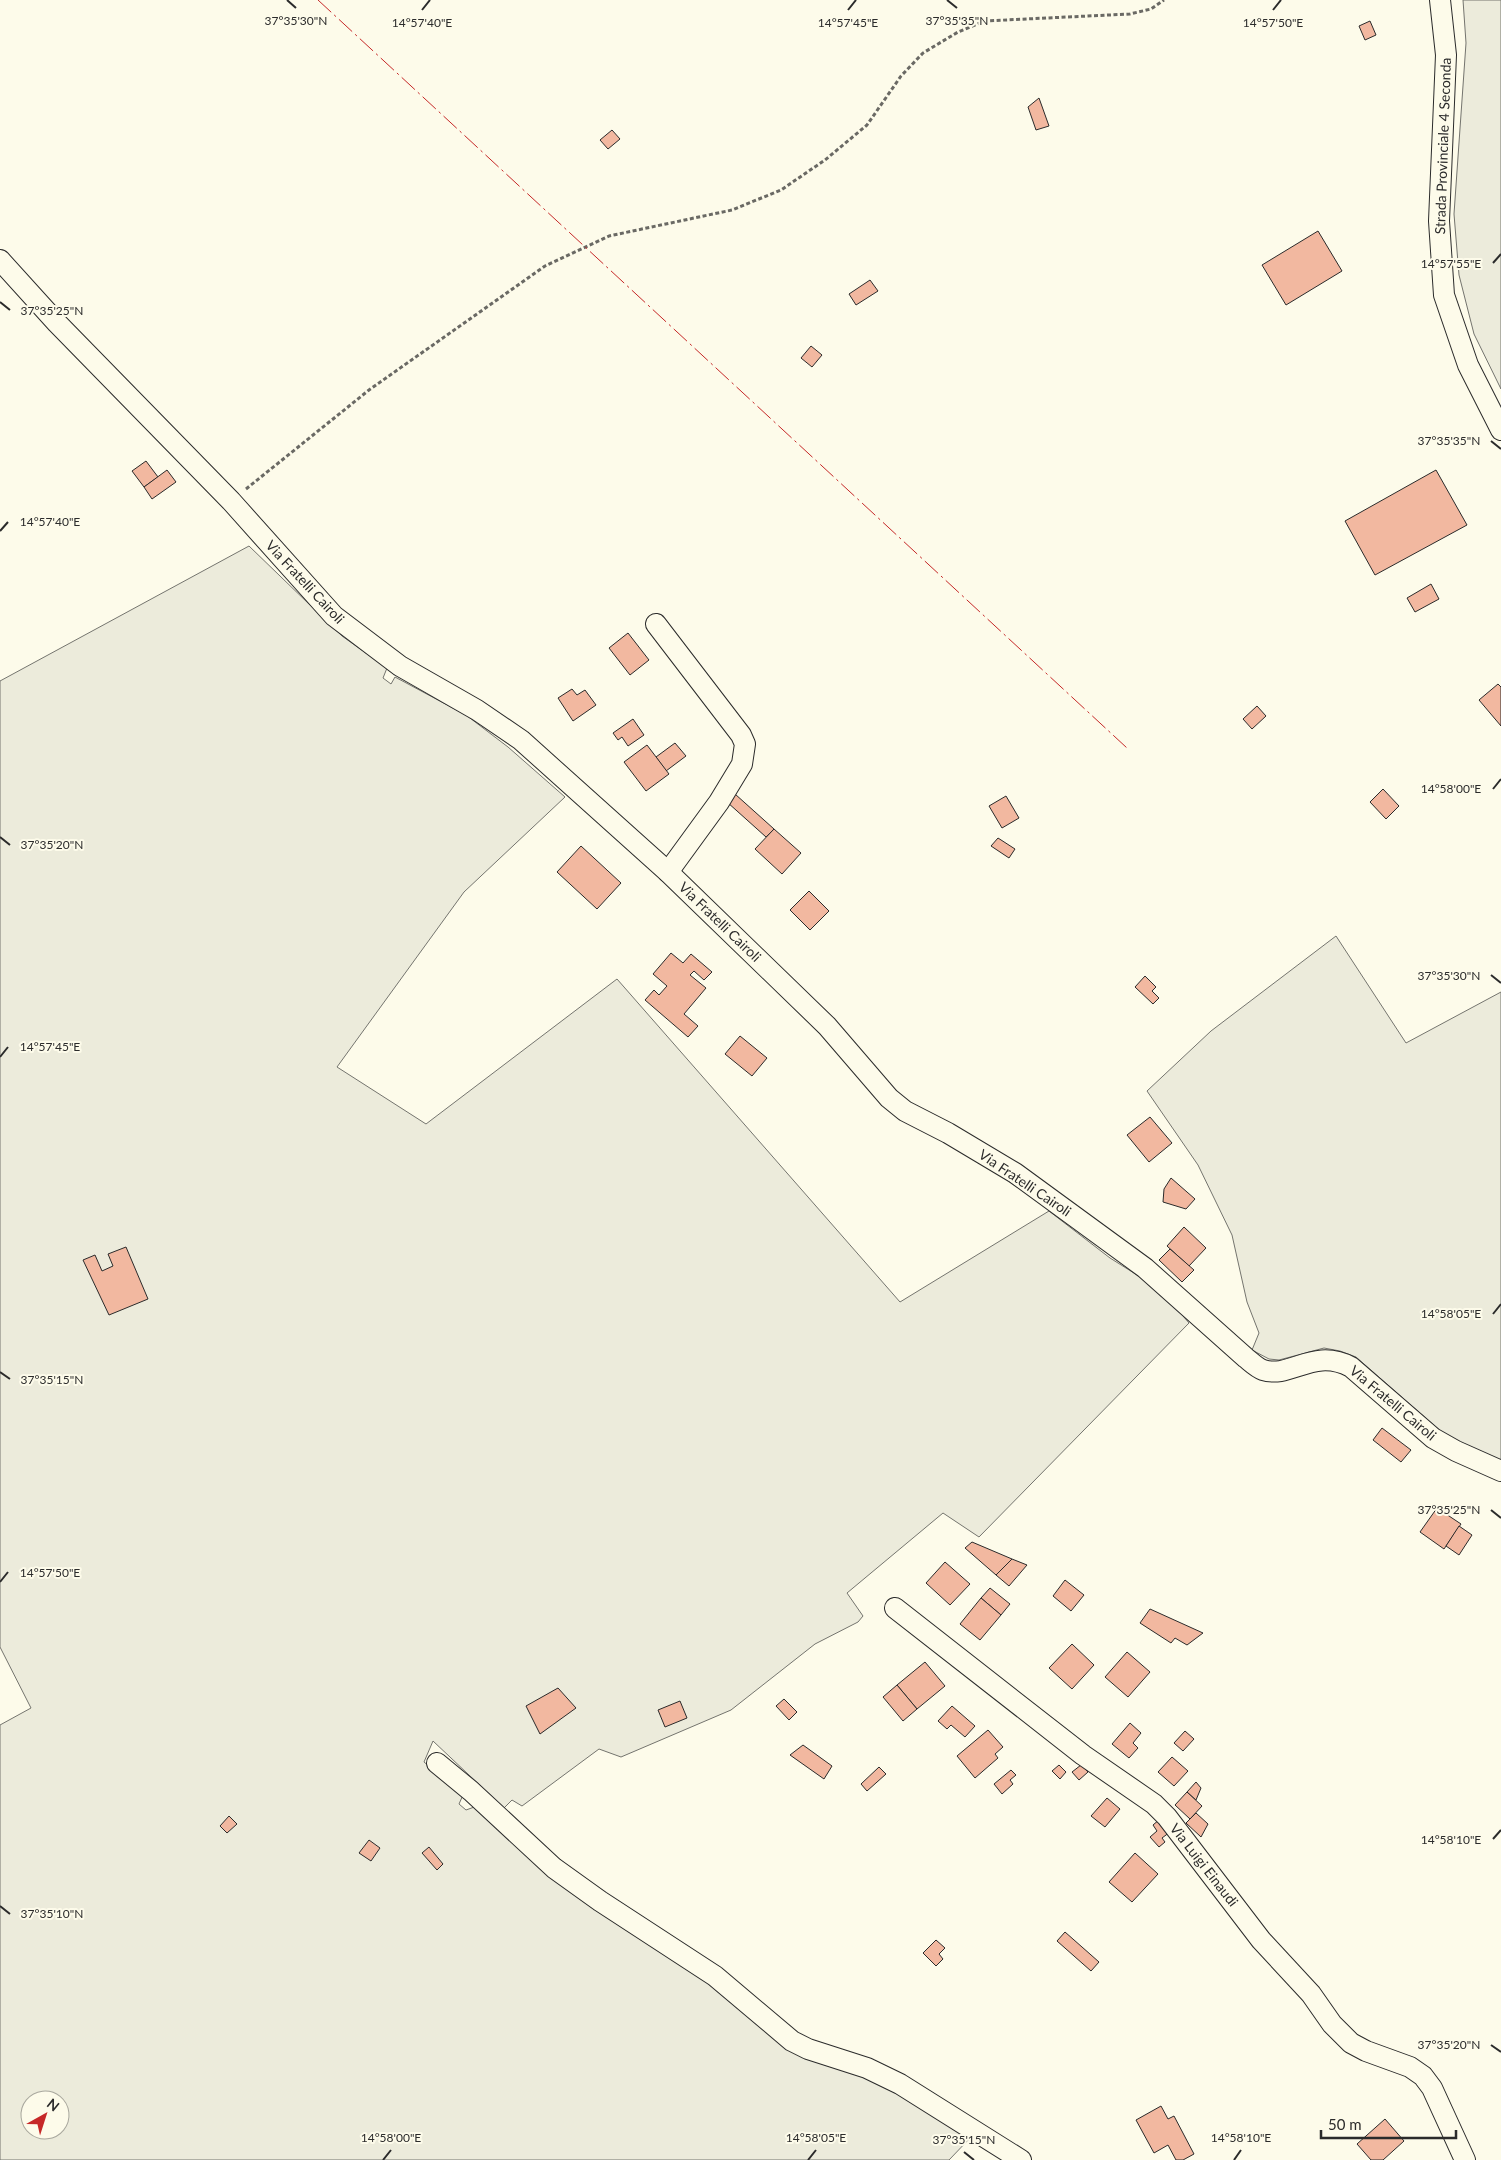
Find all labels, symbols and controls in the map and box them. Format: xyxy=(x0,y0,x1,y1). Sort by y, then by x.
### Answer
text: 37°35'30"N xyxy=(265,13,327,28)
text: 37°35'35"N xyxy=(926,13,988,28)
text: 14°57'40"E xyxy=(392,15,452,30)
text: 14°57'45"E xyxy=(818,15,878,30)
text: 14°57'50"E xyxy=(1243,15,1303,30)
street label: Strada Provinciale 4 Seconda xyxy=(1431,57,1454,235)
text: 14°57'55"E xyxy=(1421,256,1481,271)
text: 37°35'25"N xyxy=(21,303,83,318)
text: 37°35'35"N xyxy=(1418,433,1480,448)
text: 14°57'40"E xyxy=(20,514,80,529)
street label: Via Fratelli Cairoli xyxy=(262,537,348,627)
text: 14°58'00"E xyxy=(1421,781,1481,796)
text: 37°35'20"N xyxy=(21,837,83,852)
street label: Via Fratelli Cairoli xyxy=(676,878,765,965)
text: 37°35'30"N xyxy=(1418,968,1480,983)
text: 14°57'45"E xyxy=(20,1039,80,1054)
street label: Via Fratelli Cairoli xyxy=(976,1145,1075,1220)
text: 14°58'05"E xyxy=(1421,1306,1481,1321)
street label: Via Fratelli Cairoli xyxy=(1347,1362,1440,1444)
text: 37°35'15"N xyxy=(21,1372,83,1387)
text: 37°35'25"N xyxy=(1418,1502,1480,1517)
text: 14°57'50"E xyxy=(20,1565,80,1580)
street label: Via Luigi Einaudi xyxy=(1167,1820,1242,1910)
text: 14°58'10"E xyxy=(1421,1832,1481,1847)
text: 37°35'10"N xyxy=(21,1906,83,1921)
text: 37°35'20"N xyxy=(1418,2037,1480,2052)
north arrow xyxy=(20,2090,70,2140)
text: N xyxy=(44,2095,63,2115)
scale bar xyxy=(1321,2108,1456,2140)
text: 50 m xyxy=(1328,2115,1362,2133)
text: 14°58'00"E xyxy=(361,2130,421,2145)
text: 14°58'05"E xyxy=(786,2130,846,2145)
text: 14°58'10"E xyxy=(1211,2130,1271,2145)
text: 37°35'15"N xyxy=(933,2132,995,2147)

